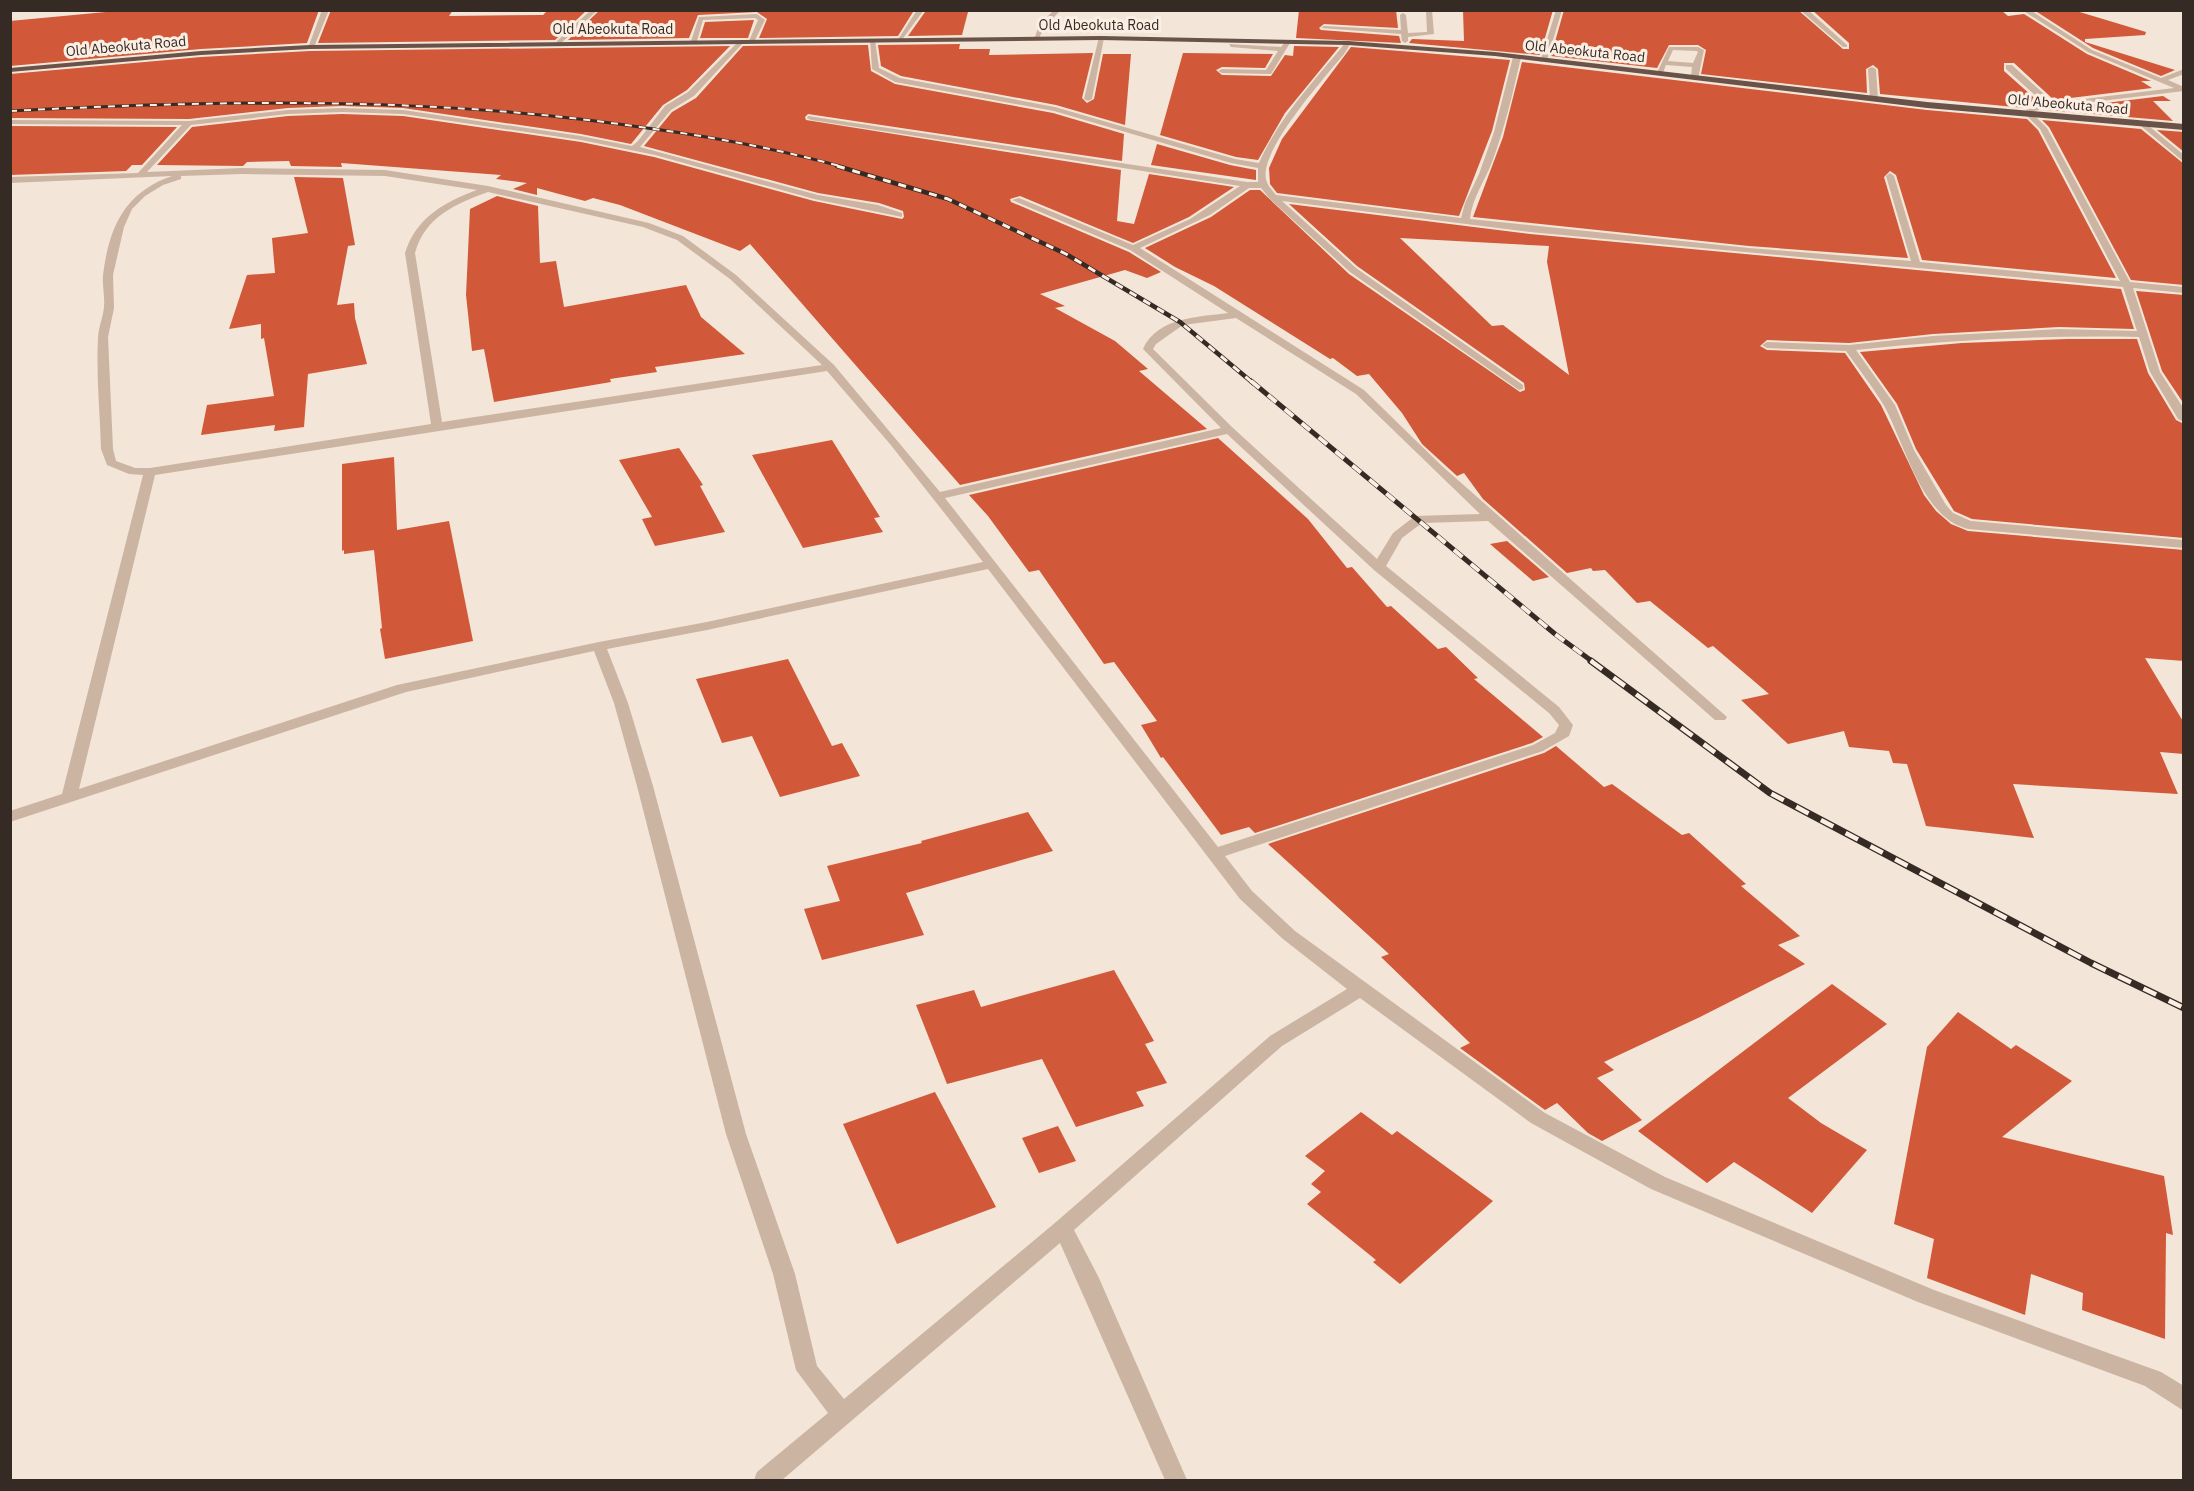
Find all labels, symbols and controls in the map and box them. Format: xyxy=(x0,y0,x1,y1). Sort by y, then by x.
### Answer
street label: Old Abeokuta Road xyxy=(1039,16,1159,34)
street label: Old Abeokuta Road xyxy=(553,20,673,38)
street label: Old Abeokuta Road xyxy=(65,32,187,60)
street label: Old Abeokuta Road xyxy=(1524,36,1646,66)
street label: Old Abeokuta Road xyxy=(2007,90,2129,118)

